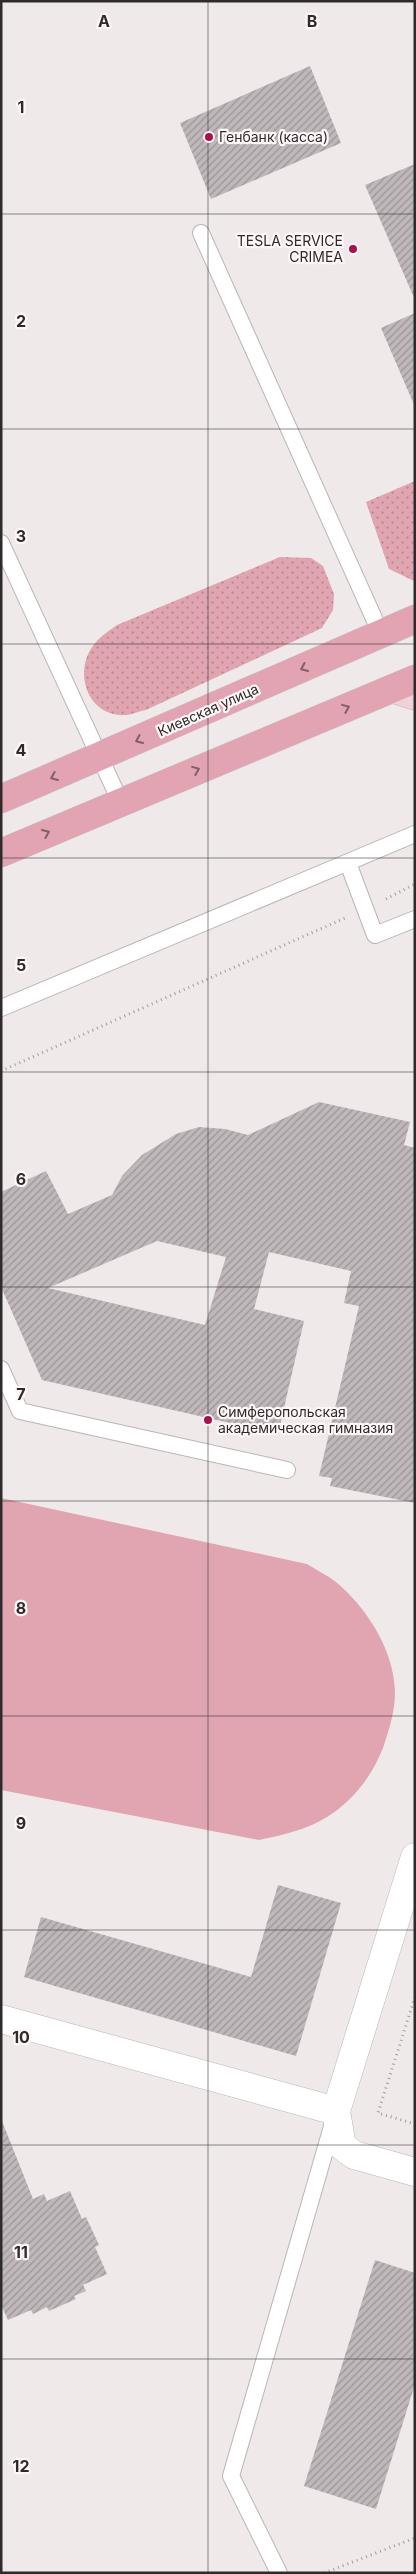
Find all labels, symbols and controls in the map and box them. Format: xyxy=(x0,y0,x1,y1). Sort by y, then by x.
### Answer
text: A xyxy=(98,11,110,31)
text: B xyxy=(307,11,317,31)
text: 1 xyxy=(18,97,24,117)
place label: Генбанк (касса) xyxy=(219,128,328,145)
marker: Генбанк (касса) xyxy=(203,131,215,143)
place label: TESLA SERVICE CRIMEA xyxy=(237,232,343,265)
marker: TESLA SERVICE CRIMEA xyxy=(347,243,359,255)
text: 2 xyxy=(16,311,26,331)
text: 3 xyxy=(16,526,26,546)
one-way arrow xyxy=(300,662,309,673)
street label: Киевская улица xyxy=(155,680,261,739)
one-way arrow xyxy=(341,704,350,715)
one-way arrow xyxy=(135,734,144,745)
text: 4 xyxy=(16,740,27,760)
one-way arrow xyxy=(191,766,200,777)
one-way arrow xyxy=(50,771,59,781)
one-way arrow xyxy=(41,829,50,840)
text: 5 xyxy=(16,955,26,975)
text: 6 xyxy=(16,1169,26,1189)
text: 7 xyxy=(16,1384,26,1404)
place label: Симферопольская академическая гимназия xyxy=(218,1403,393,1436)
marker: Симферопольская академическая гимназия xyxy=(202,1414,214,1426)
text: 8 xyxy=(16,1598,26,1618)
text: 9 xyxy=(16,1813,26,1833)
text: 10 xyxy=(12,2027,30,2047)
text: 11 xyxy=(14,2242,28,2262)
text: 12 xyxy=(13,2456,29,2476)

